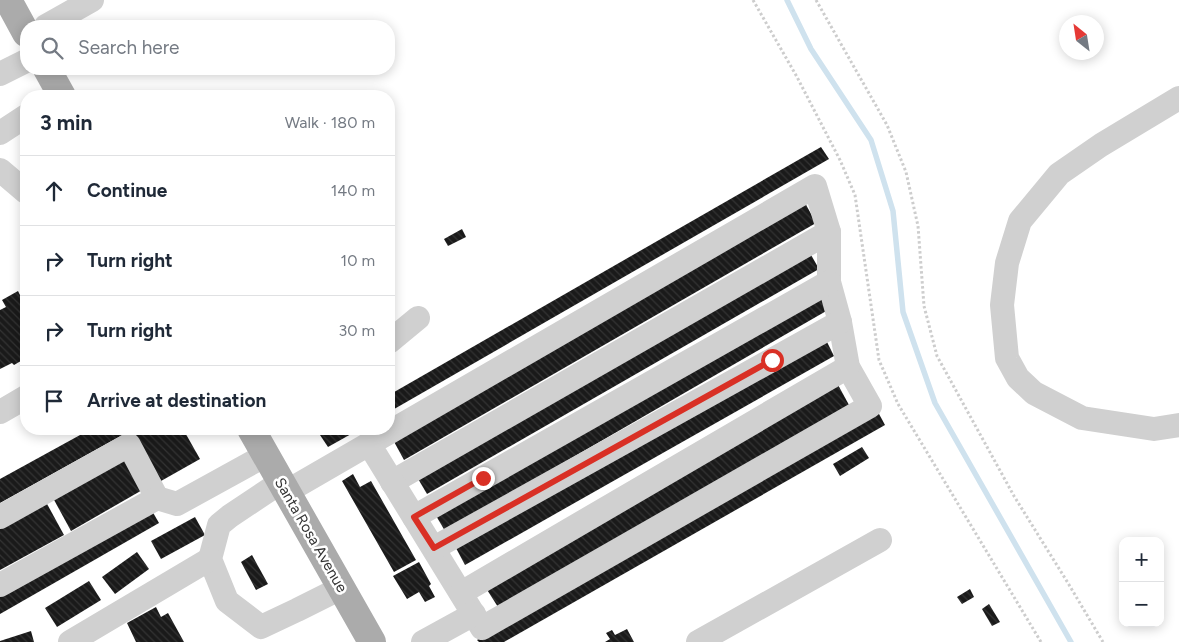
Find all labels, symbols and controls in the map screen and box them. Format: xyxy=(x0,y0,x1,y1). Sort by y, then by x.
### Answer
north arrow xyxy=(1059,15,1104,60)
search box xyxy=(20,20,395,75)
icon: search xyxy=(38,34,66,62)
text: Search here xyxy=(78,36,180,59)
text: 3 min xyxy=(40,110,92,135)
text: Walk · 180 m xyxy=(285,113,375,132)
icon: ahead xyxy=(40,177,68,205)
text: Continue xyxy=(87,179,167,202)
text: 140 m xyxy=(331,181,375,200)
icon: right xyxy=(40,247,68,275)
text: Turn right xyxy=(87,249,173,272)
text: 10 m xyxy=(341,251,375,270)
icon: right xyxy=(40,317,68,345)
text: Turn right xyxy=(87,319,173,342)
text: 30 m xyxy=(338,321,375,340)
route start xyxy=(761,349,784,372)
icon: arrive xyxy=(40,387,68,415)
text: Arrive at destination xyxy=(87,389,266,412)
route end xyxy=(472,467,495,490)
street label: Santa Rosa Avenue xyxy=(271,474,351,596)
map controls xyxy=(1119,537,1164,627)
button: + xyxy=(1119,537,1164,582)
button: − xyxy=(1119,582,1164,627)

